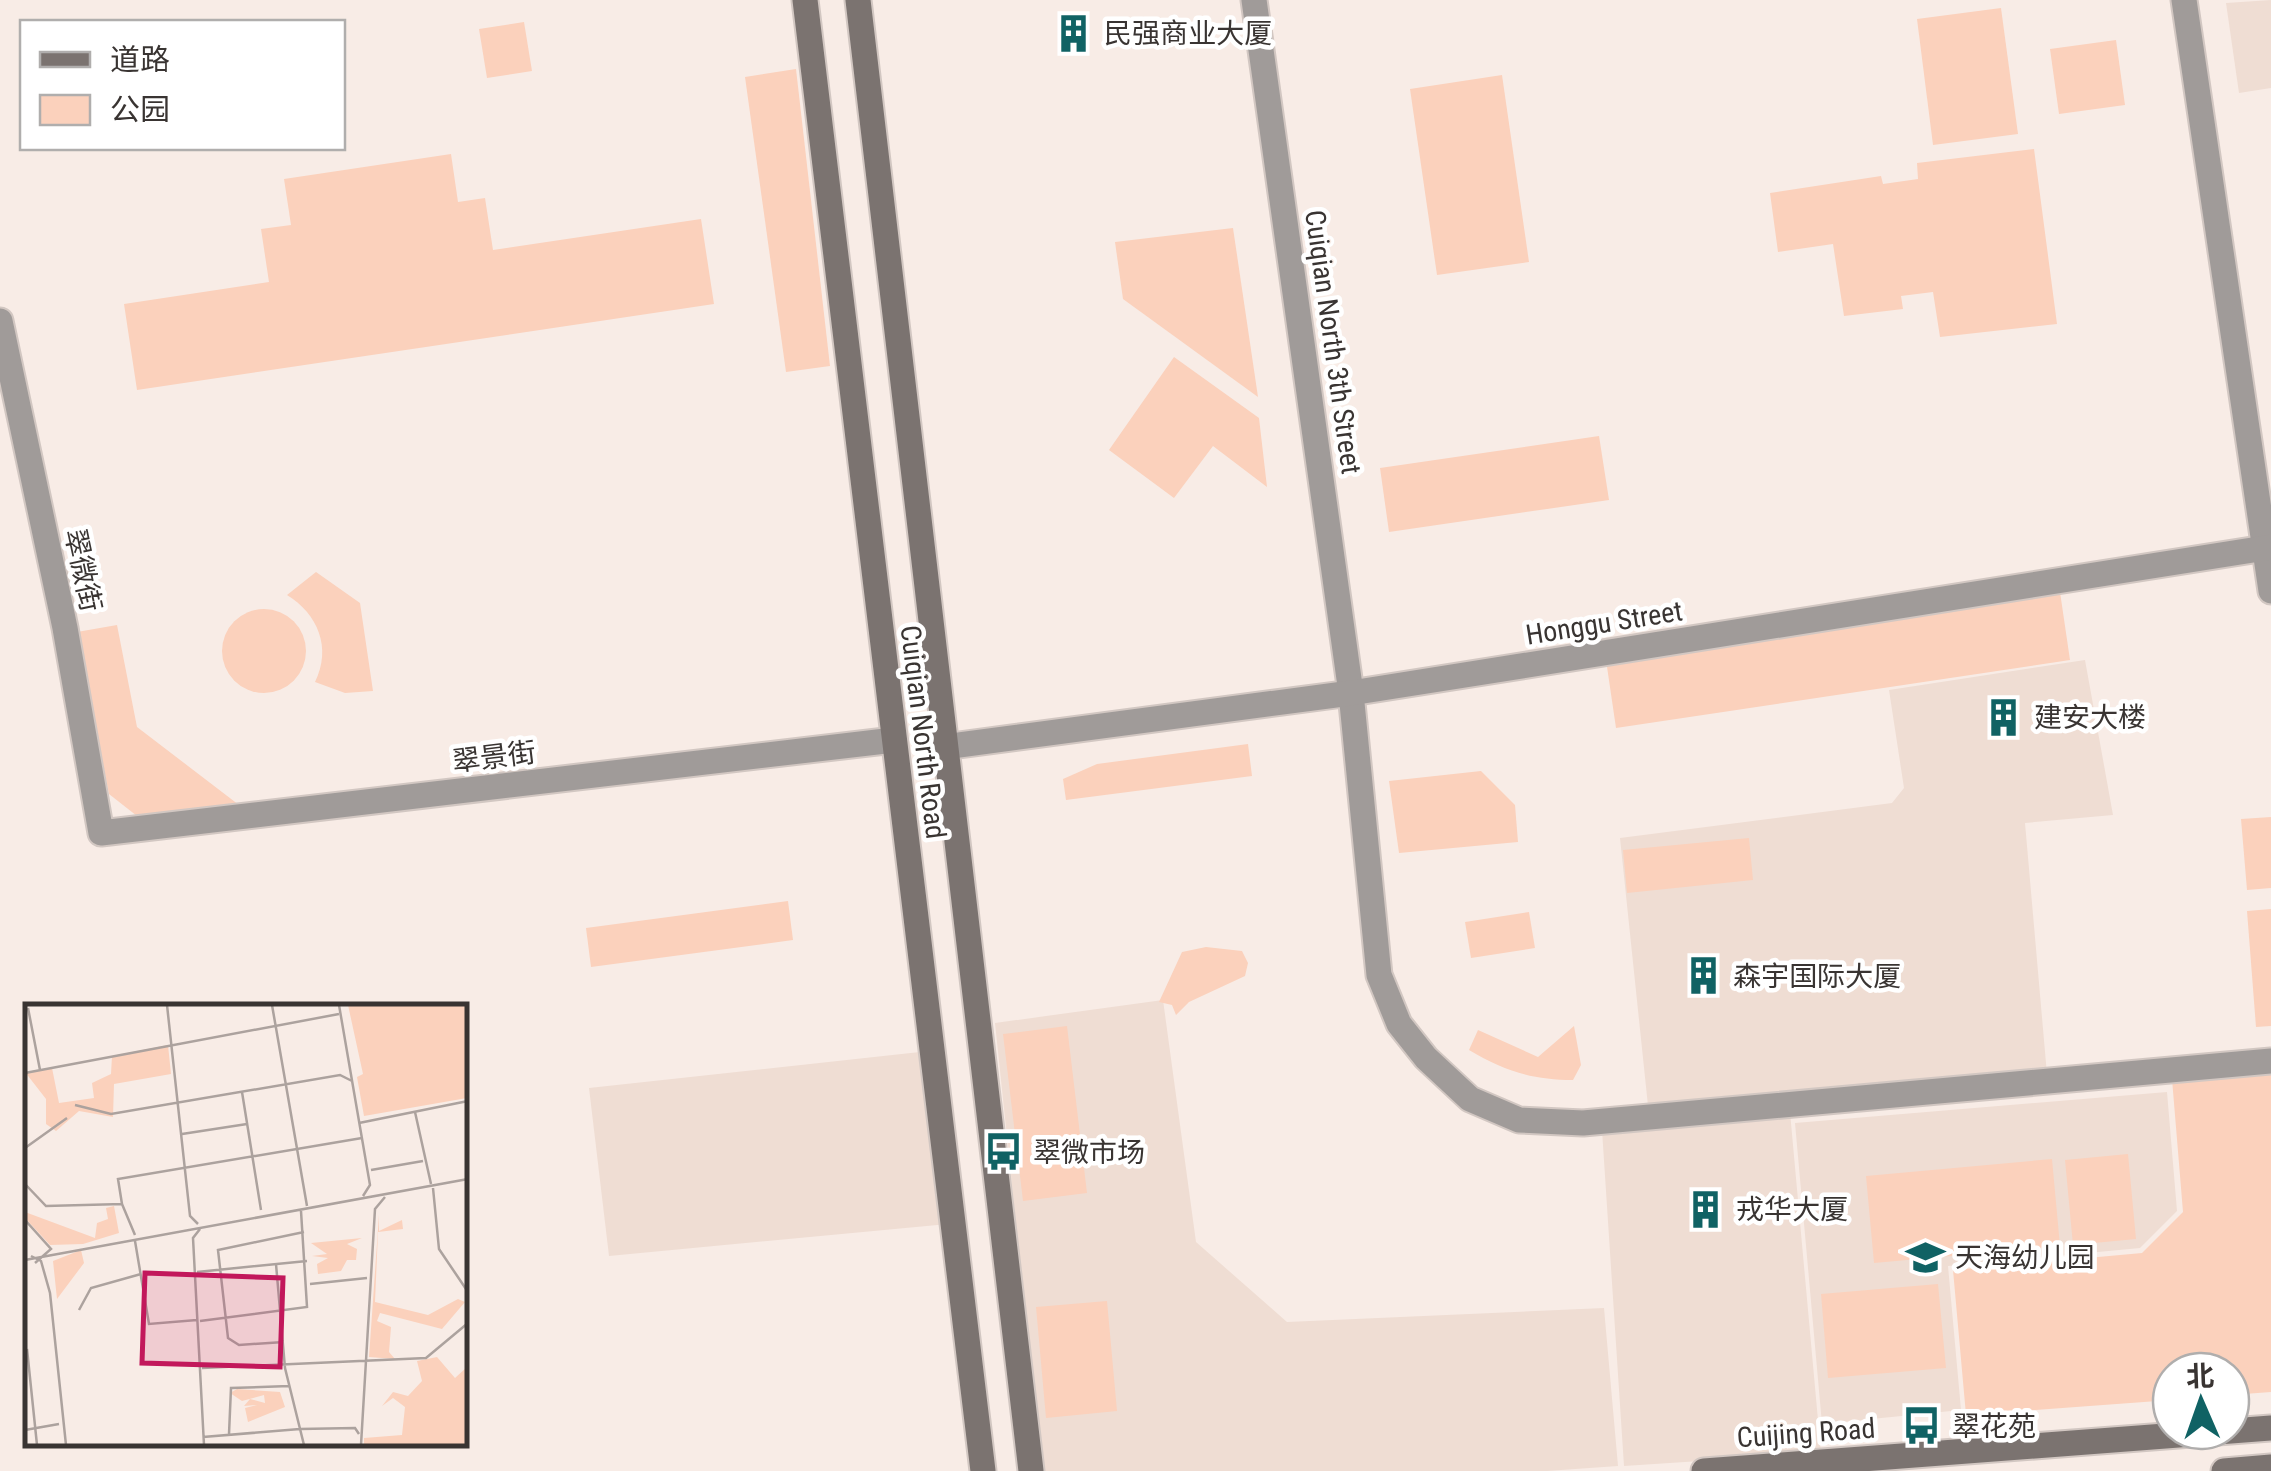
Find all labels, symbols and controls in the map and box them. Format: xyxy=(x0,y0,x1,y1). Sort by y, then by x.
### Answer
building icon: 民强商业大厦 xyxy=(1053,12,1095,54)
place label: 民强商业大厦 xyxy=(1104,17,1272,50)
legend xyxy=(20,20,345,150)
text: 道路 xyxy=(110,42,170,77)
text: 公园 xyxy=(110,92,170,127)
street label: Cuiqian North 3th Street xyxy=(1298,208,1368,476)
street label: 翠微街 xyxy=(58,525,108,615)
street label: Honggu Street xyxy=(1523,594,1685,652)
street label: Cuiqian North Road xyxy=(894,623,952,841)
building icon: 建安大楼 xyxy=(1983,696,2025,738)
place label: 建安大楼 xyxy=(2034,701,2146,734)
street label: 翠景街 xyxy=(450,736,538,778)
building icon: 森宇国际大厦 xyxy=(1682,955,1724,997)
place label: 森宇国际大厦 xyxy=(1733,960,1901,993)
inset map xyxy=(25,1004,468,1446)
bus stop icon: 翠微市场 xyxy=(982,1131,1024,1173)
place label: 翠微市场 xyxy=(1033,1136,1145,1169)
building icon: 戎华大厦 xyxy=(1685,1188,1727,1230)
place label: 戎华大厦 xyxy=(1736,1193,1848,1226)
school or university icon: 天海幼儿园 xyxy=(1904,1236,1946,1278)
place label: 天海幼儿园 xyxy=(1955,1241,2095,1274)
north arrow xyxy=(2151,1351,2251,1451)
text: 北 xyxy=(2186,1360,2215,1393)
bus stop icon: 翠花苑 xyxy=(1901,1405,1943,1447)
place label: 翠花苑 xyxy=(1952,1410,2036,1443)
street label: Cuijing Road xyxy=(1736,1412,1876,1454)

